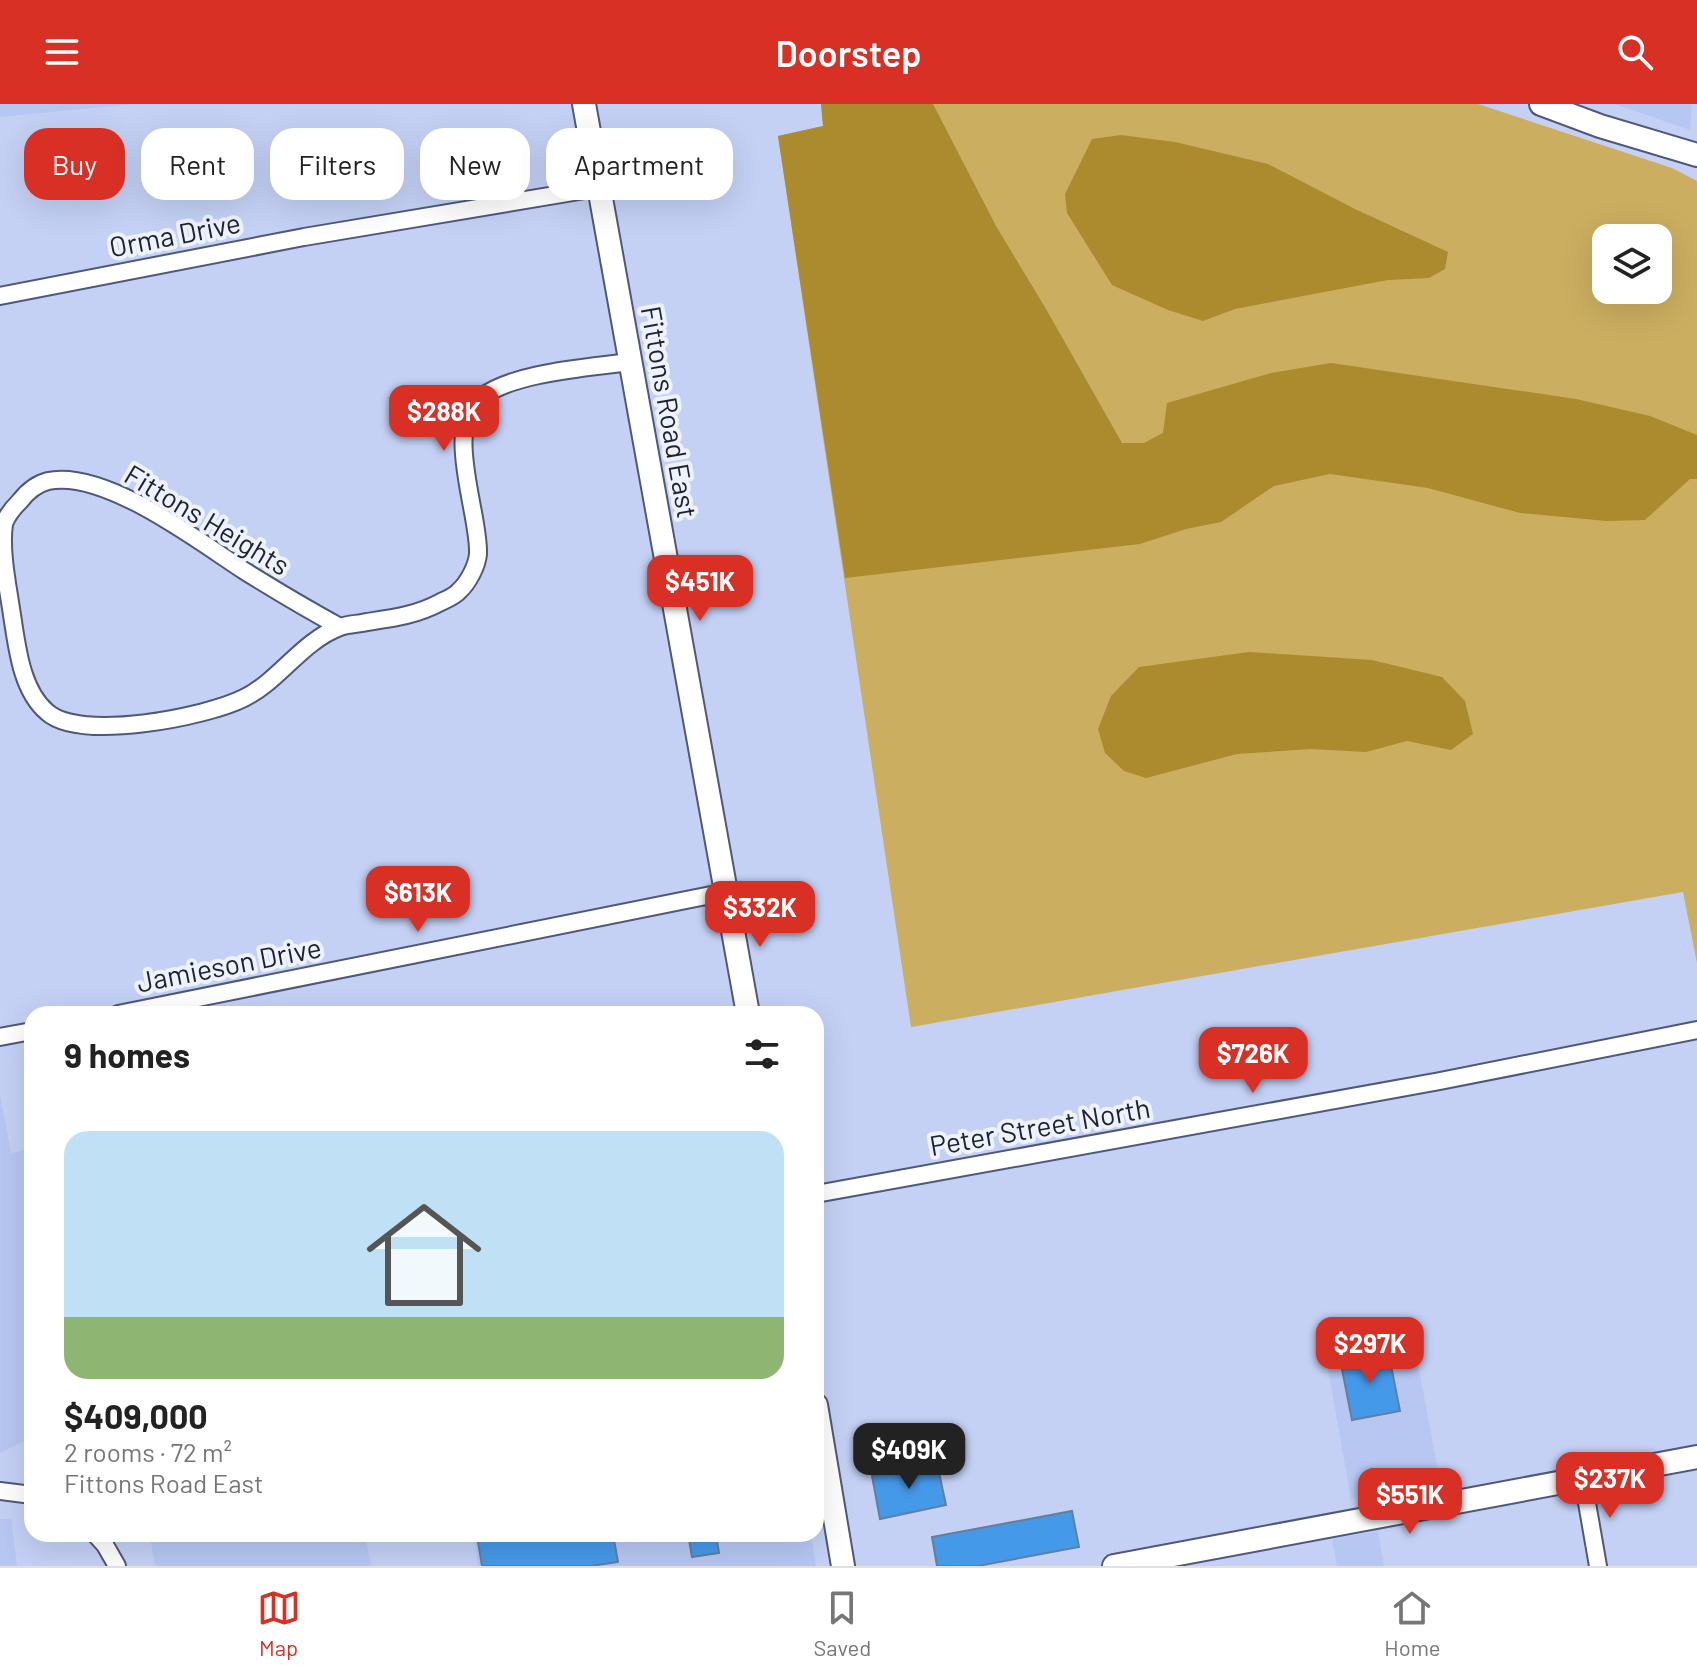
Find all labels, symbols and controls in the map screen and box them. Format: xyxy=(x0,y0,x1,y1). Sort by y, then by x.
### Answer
icon: menu xyxy=(40,30,84,74)
icon: search xyxy=(1613,30,1657,74)
text: Doorstep xyxy=(775,31,922,74)
chip: Buy xyxy=(24,128,125,200)
chip: Rent xyxy=(141,128,254,200)
chip: Filters xyxy=(270,128,404,200)
chip: New xyxy=(420,128,530,200)
chip: Apartment xyxy=(546,128,733,200)
street label: Orma Drive xyxy=(106,205,243,263)
map controls xyxy=(1592,224,1672,304)
button: layers xyxy=(1592,224,1672,304)
street label: Fittons Road East xyxy=(635,303,705,521)
pin: $288K xyxy=(388,385,500,453)
text: $288K xyxy=(407,395,481,426)
street label: Fittons Heights xyxy=(119,457,296,582)
pin: $451K xyxy=(644,555,756,623)
text: $451K xyxy=(665,565,735,596)
pin: $613K xyxy=(362,866,474,934)
text: $613K xyxy=(384,876,452,907)
pin: $332K xyxy=(704,881,816,949)
text: $332K xyxy=(723,891,797,922)
street label: Jamieson Drive xyxy=(134,929,324,999)
pin: $726K xyxy=(1197,1027,1309,1095)
icon: filters xyxy=(740,1032,784,1076)
text: 9 homes xyxy=(64,1034,190,1075)
text: $726K xyxy=(1217,1037,1289,1068)
street label: Peter Street North xyxy=(927,1090,1153,1162)
icon: home xyxy=(352,1183,496,1327)
pin: $297K xyxy=(1314,1317,1426,1385)
text: $297K xyxy=(1334,1327,1406,1358)
text: $409,000 xyxy=(64,1395,208,1436)
pin: $409K xyxy=(853,1423,965,1491)
text: $409K xyxy=(871,1433,947,1464)
text: 2 rooms · 72 m² xyxy=(64,1436,232,1467)
pin: $237K xyxy=(1554,1452,1666,1520)
text: $237K xyxy=(1574,1462,1646,1493)
text: Fittons Road East xyxy=(64,1467,263,1498)
pin: $551K xyxy=(1354,1468,1466,1536)
text: $551K xyxy=(1376,1478,1444,1509)
tab: Map xyxy=(257,1586,301,1660)
tab: Saved xyxy=(814,1586,871,1660)
tab: Home xyxy=(1384,1586,1440,1660)

